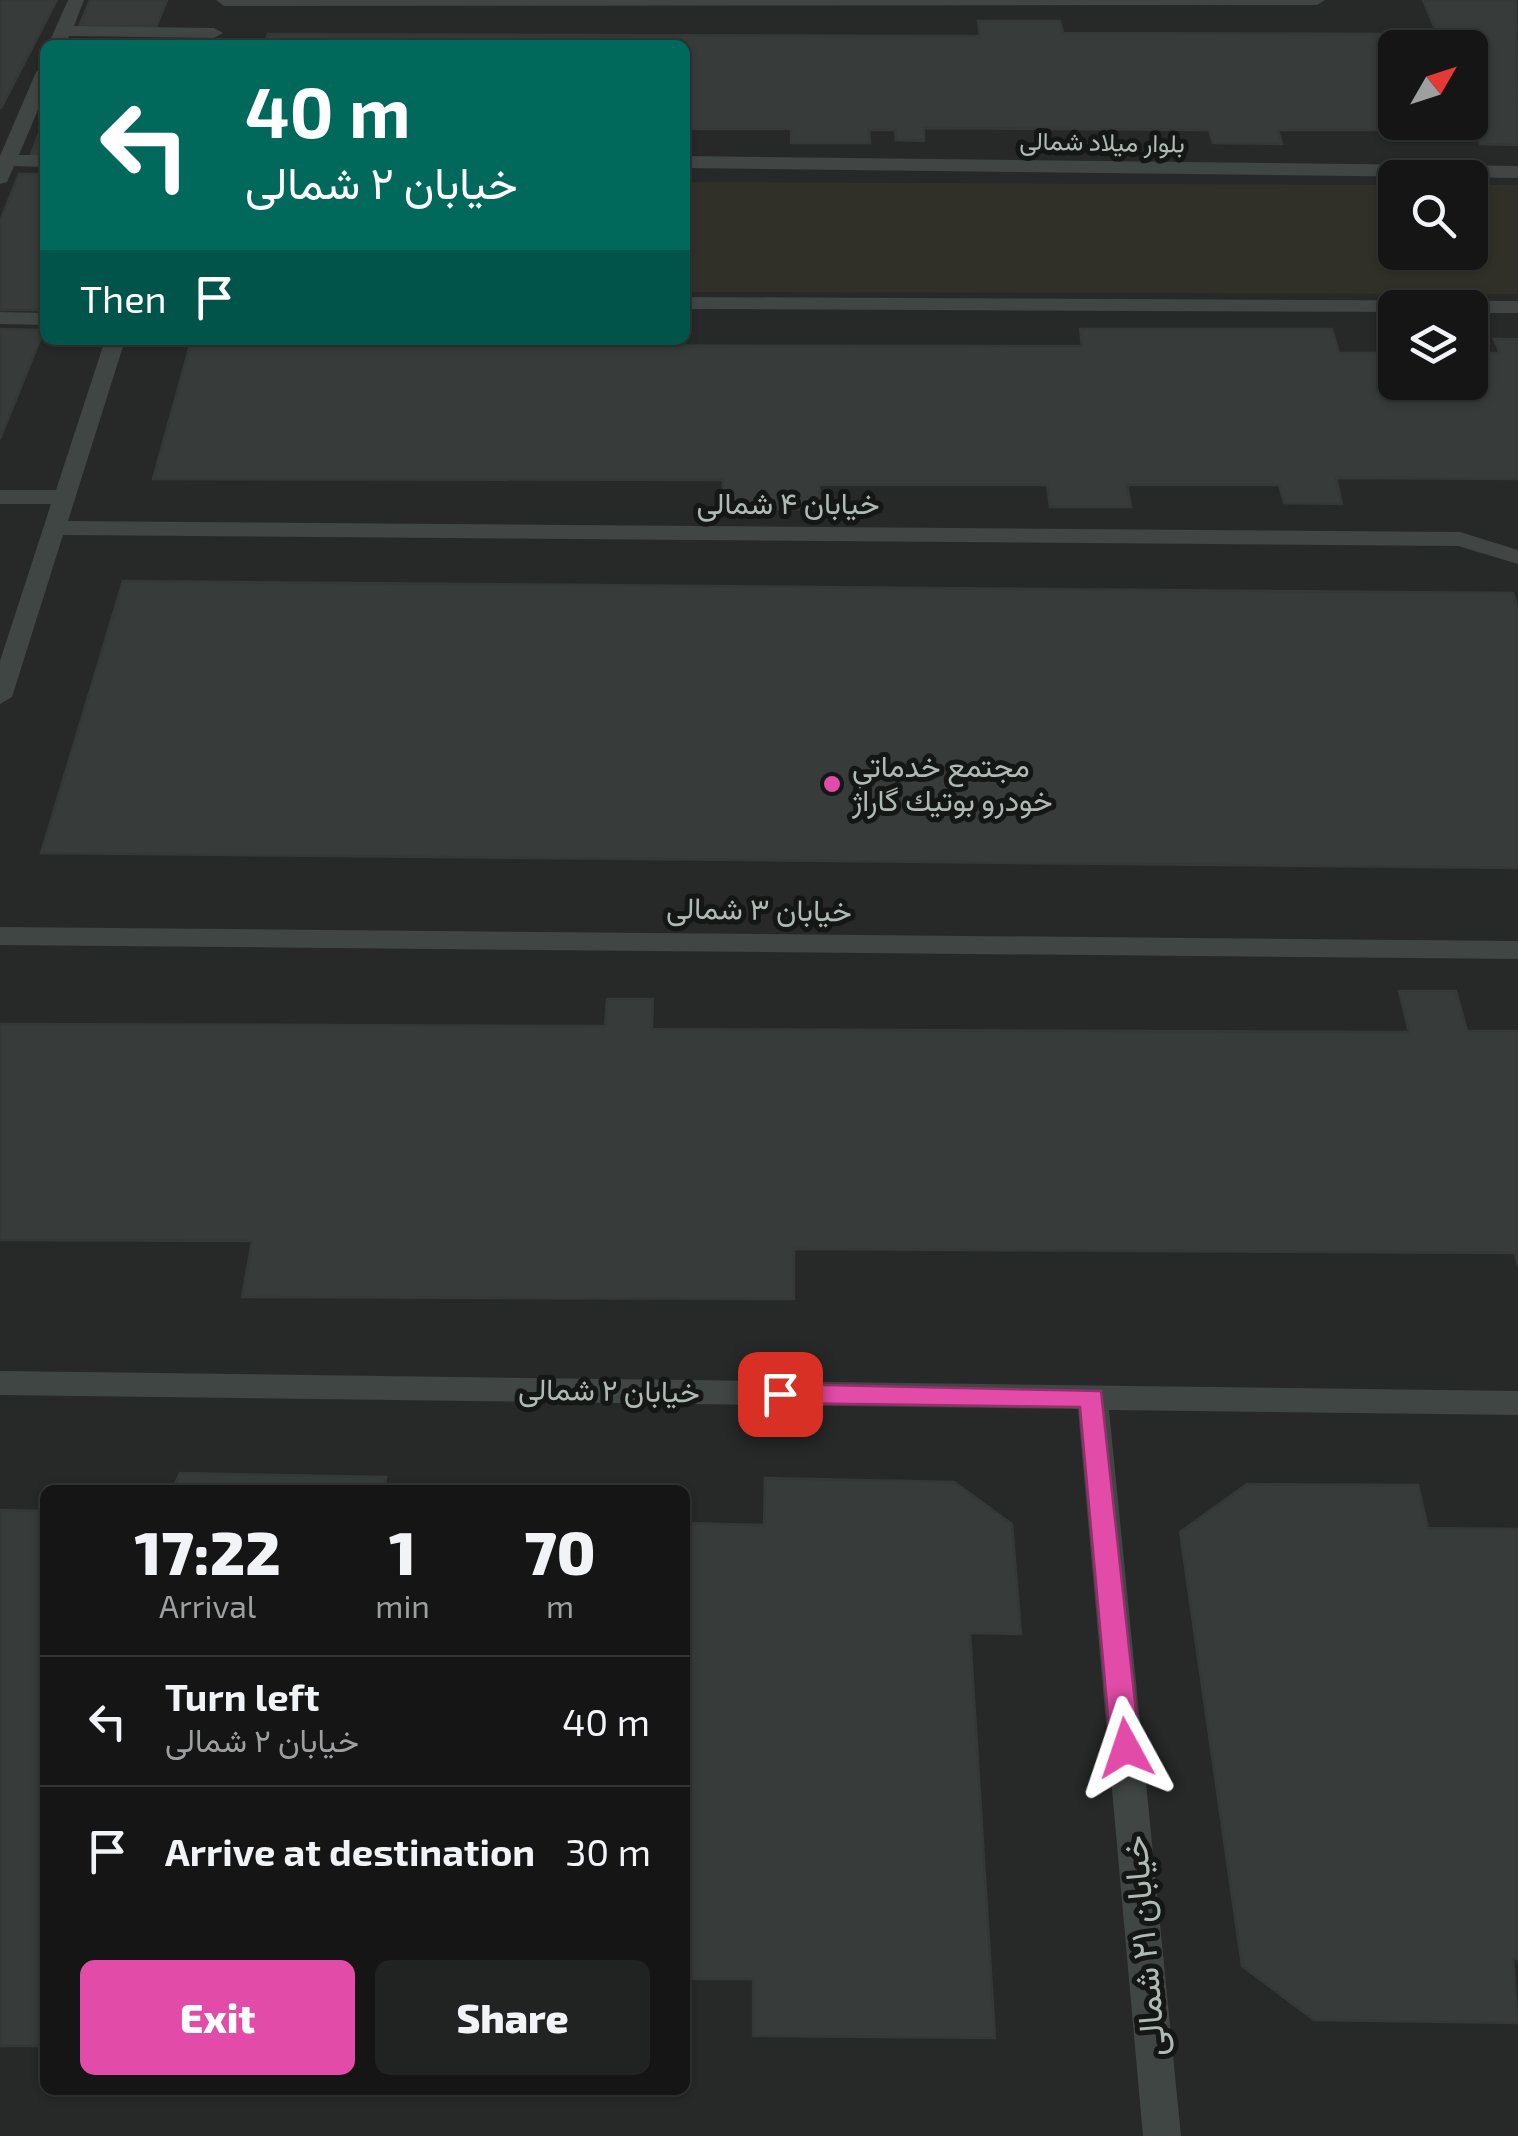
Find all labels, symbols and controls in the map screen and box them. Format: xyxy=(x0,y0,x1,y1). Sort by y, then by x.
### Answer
north arrow xyxy=(1378,30,1488,140)
map controls xyxy=(1378,30,1488,400)
text: 40 m xyxy=(245,68,411,152)
icon: left xyxy=(80,80,210,210)
street label: بلوار میلاد شمالی xyxy=(1019,125,1185,159)
text: خیابان ۲ شمالی xyxy=(245,154,518,208)
button: search xyxy=(1378,160,1488,270)
icon: arrive xyxy=(187,270,242,325)
text: Then xyxy=(80,275,167,321)
button: layers xyxy=(1378,290,1488,400)
street label: خیابان ۴ شمالی xyxy=(696,484,880,522)
place label: مجتمع خدماتي خودرو بوتيك گاراژ xyxy=(851,747,1053,819)
marker: مجتمع خدماتي خودرو بوتيك گاراژ xyxy=(821,773,843,795)
street label: خیابان ۳ شمالی xyxy=(666,888,852,930)
pin xyxy=(738,1352,823,1437)
icon: arrive xyxy=(753,1367,808,1422)
street label: خیابان ۲ شمالی xyxy=(518,1369,700,1411)
text: 17:22 xyxy=(135,1515,281,1587)
text: 1 xyxy=(389,1515,416,1587)
text: 70 xyxy=(524,1515,595,1587)
text: Arrival xyxy=(159,1586,256,1624)
text: min xyxy=(375,1586,430,1624)
text: m xyxy=(546,1586,574,1624)
text: Turn left xyxy=(165,1673,320,1719)
icon: left xyxy=(80,1694,135,1749)
position arrow xyxy=(1074,1696,1178,1800)
text: 40 m xyxy=(562,1698,650,1744)
text: خیابان ۲ شمالی xyxy=(165,1720,359,1758)
icon: arrive xyxy=(80,1824,135,1879)
text: Arrive at destination xyxy=(165,1828,535,1874)
text: 30 m xyxy=(565,1828,651,1874)
street label: خیابان ۲۱ شمالی xyxy=(1111,1834,1175,2059)
button: Exit xyxy=(80,1960,355,2075)
button: Share xyxy=(375,1960,650,2075)

